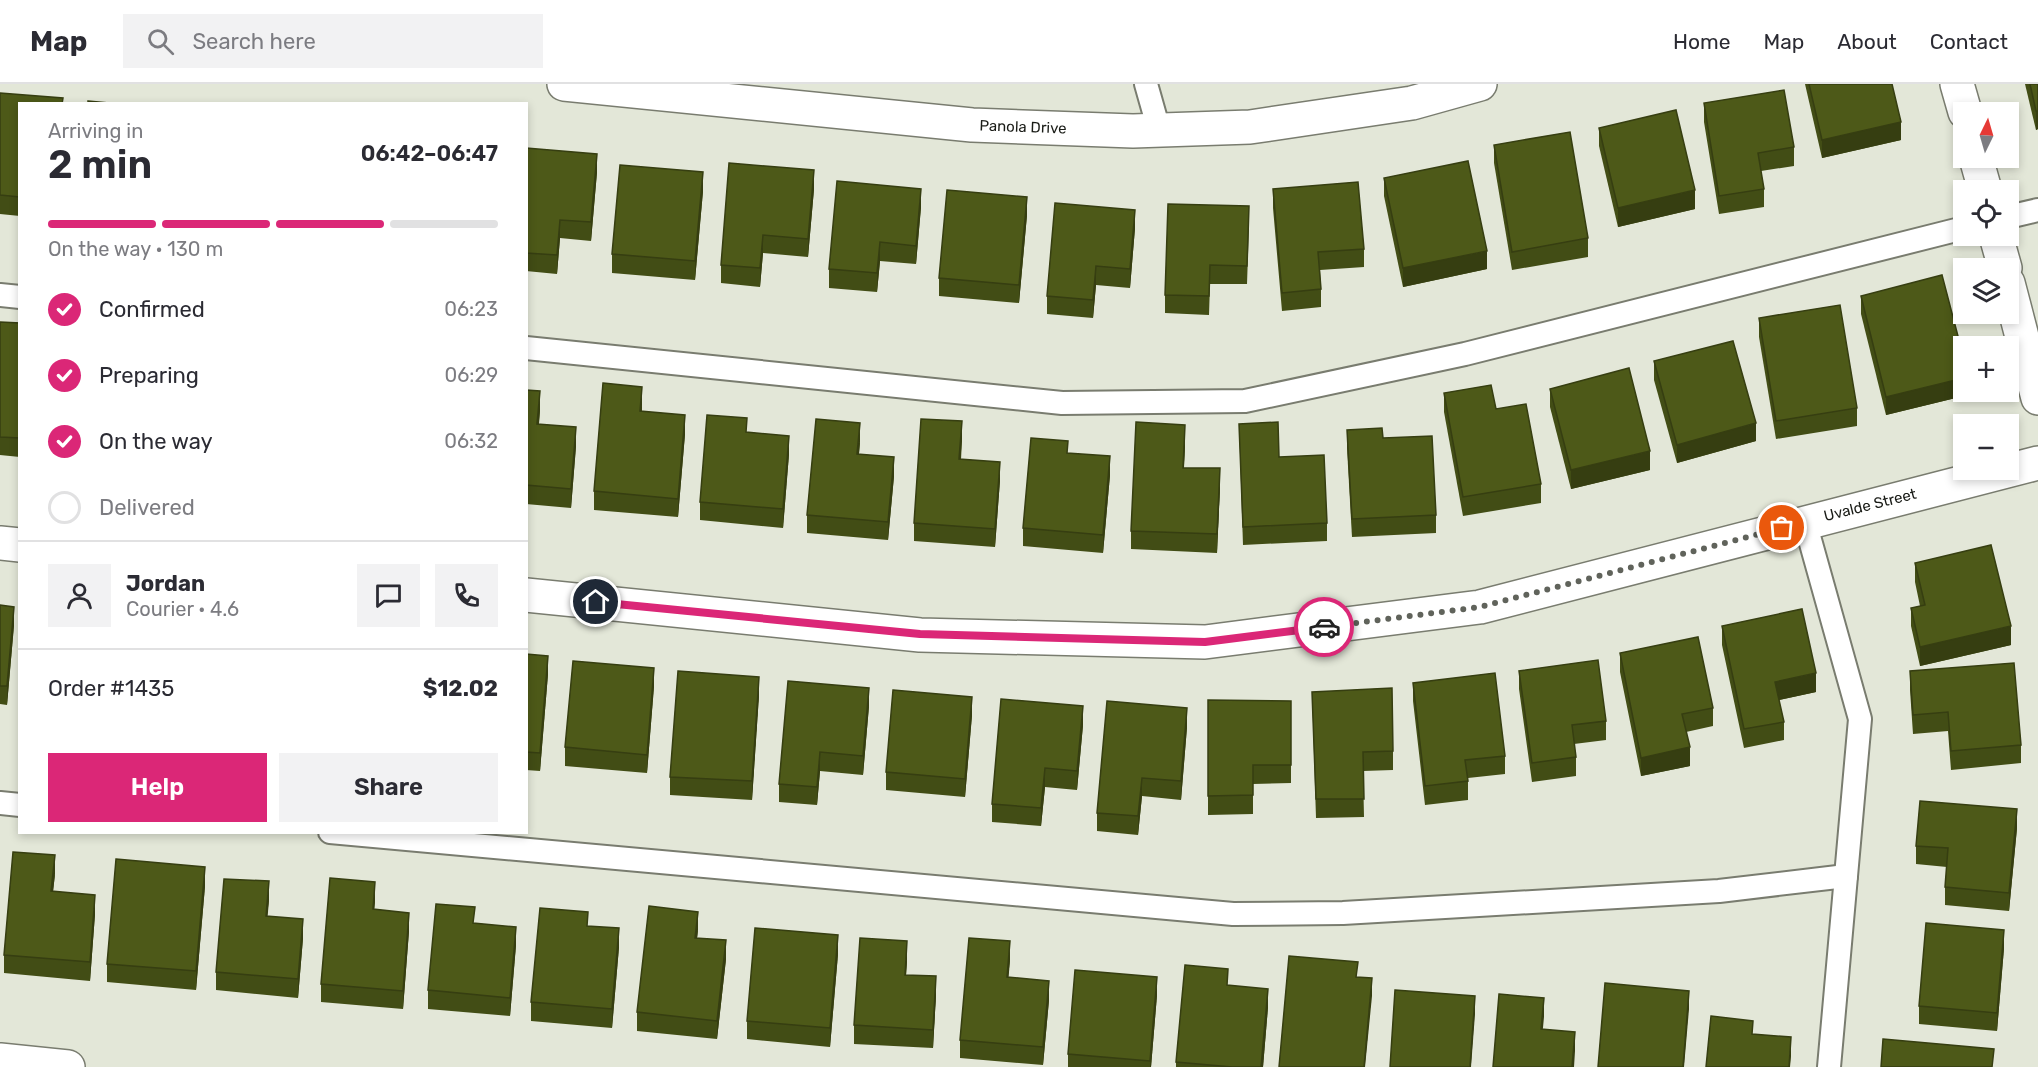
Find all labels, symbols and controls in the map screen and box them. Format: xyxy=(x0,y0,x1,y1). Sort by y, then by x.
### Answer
search box xyxy=(123,14,543,68)
text: Map xyxy=(30,25,87,58)
icon: search xyxy=(144,25,177,58)
text: Search here xyxy=(192,28,316,55)
text: Home xyxy=(1673,29,1730,54)
text: Map xyxy=(1763,29,1804,54)
text: About xyxy=(1837,29,1897,54)
text: Contact xyxy=(1930,29,2008,54)
north arrow xyxy=(1953,102,2019,168)
map controls xyxy=(1953,102,2019,480)
street label: Panola Drive xyxy=(979,116,1067,138)
text: Arriving in xyxy=(48,119,143,143)
text: 06:42–06:47 xyxy=(361,140,498,167)
text: 2 min xyxy=(48,142,152,188)
button: locate xyxy=(1953,180,2019,246)
text: On the way · 130 m xyxy=(48,237,223,261)
button: layers xyxy=(1953,258,2019,324)
icon: check xyxy=(48,293,81,326)
text: Confirmed xyxy=(99,296,205,323)
text: 06:23 xyxy=(444,297,498,321)
button: + xyxy=(1953,336,2019,402)
icon: check xyxy=(48,359,81,392)
text: Preparing xyxy=(99,362,199,389)
text: 06:29 xyxy=(445,363,498,387)
button: − xyxy=(1953,414,2019,480)
icon: check xyxy=(48,425,81,458)
text: On the way xyxy=(99,428,213,455)
text: 06:32 xyxy=(444,429,498,453)
street label: Uvalde Street xyxy=(1822,485,1918,525)
text: Delivered xyxy=(99,494,195,521)
pin xyxy=(1756,502,1807,553)
icon: bag xyxy=(1765,511,1798,544)
button: person xyxy=(48,564,111,627)
button: chat xyxy=(357,564,420,627)
button: phone xyxy=(435,564,498,627)
text: Jordan xyxy=(126,570,205,597)
pin xyxy=(570,576,621,627)
icon: home xyxy=(579,585,612,618)
text: Courier · 4.6 xyxy=(126,597,239,621)
courier xyxy=(1294,597,1354,657)
icon: car xyxy=(1308,611,1341,644)
text: Order #1435 xyxy=(48,675,174,702)
text: $12.02 xyxy=(423,675,498,702)
button: Help xyxy=(48,753,267,822)
button: Share xyxy=(279,753,498,822)

